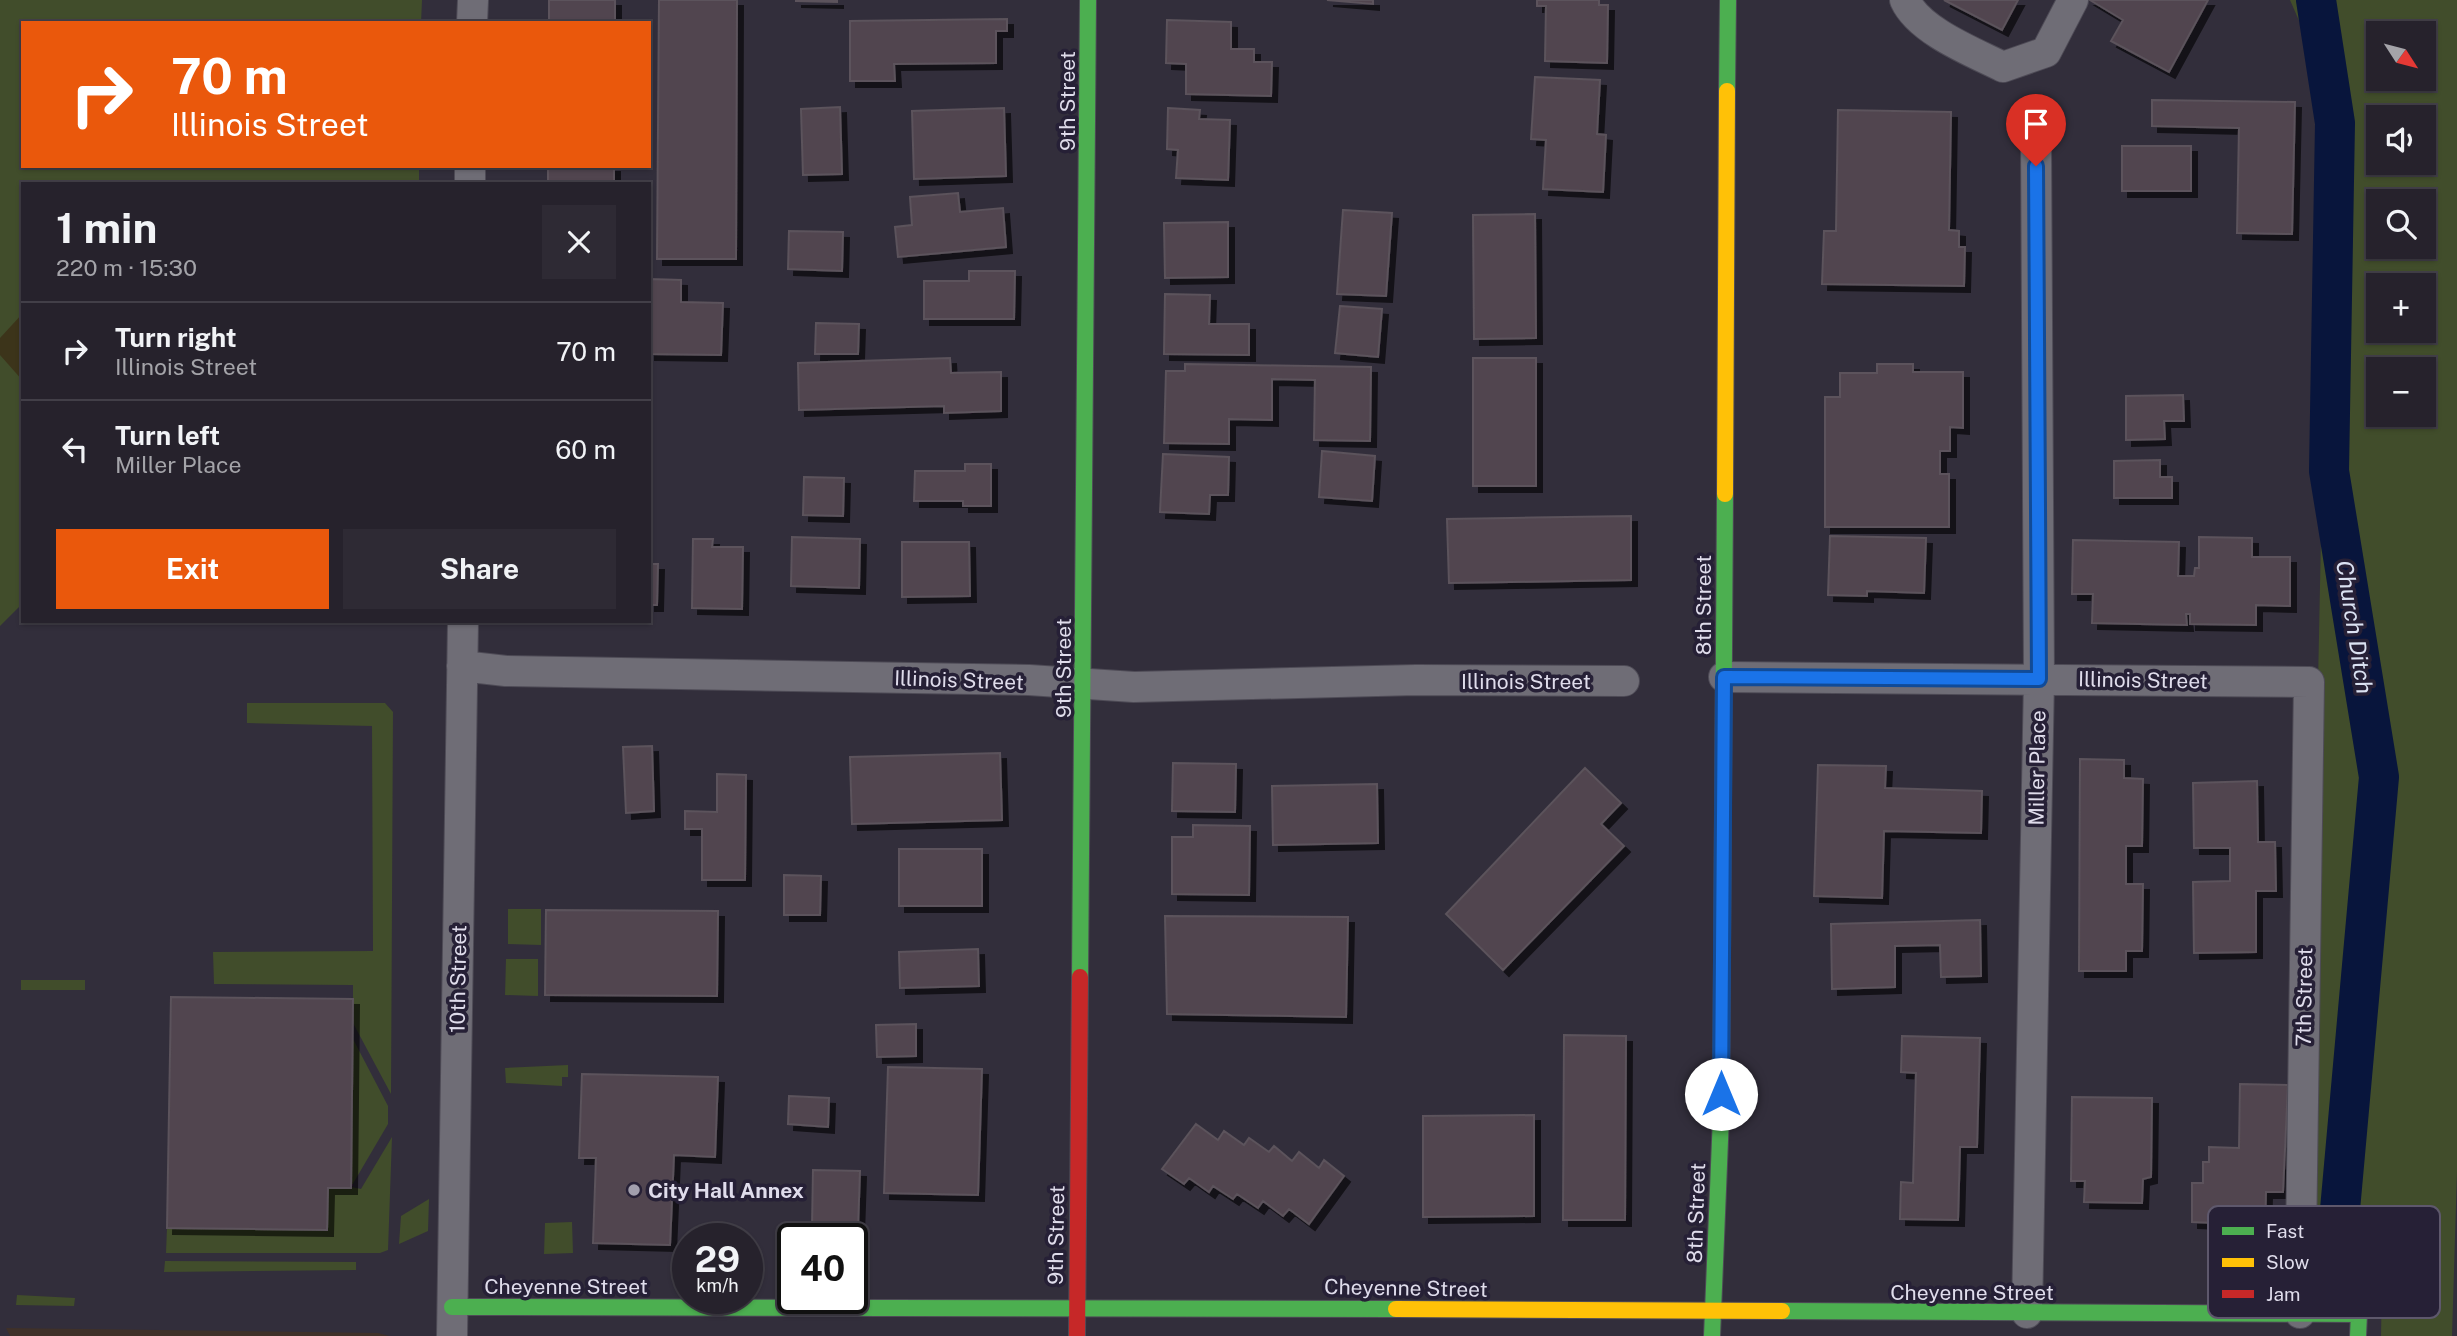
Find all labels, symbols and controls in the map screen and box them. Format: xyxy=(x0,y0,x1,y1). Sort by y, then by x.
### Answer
north arrow xyxy=(2366,21,2436,91)
map controls xyxy=(2366,21,2436,427)
text: 70 m xyxy=(171,47,288,105)
icon: right xyxy=(56,49,147,140)
street label: 9th Street xyxy=(1055,51,1080,151)
pin xyxy=(2006,94,2066,166)
icon: arrive xyxy=(2017,105,2055,143)
button: sound xyxy=(2366,105,2436,175)
text: Illinois Street xyxy=(171,106,369,143)
button: search xyxy=(2366,189,2436,259)
text: 1 min xyxy=(56,203,157,252)
button: close xyxy=(542,205,616,279)
text: 220 m · 15:30 xyxy=(56,254,197,281)
button: + xyxy=(2366,273,2436,343)
text: Turn right xyxy=(115,322,237,353)
icon: right xyxy=(56,332,94,370)
text: 70 m xyxy=(556,336,616,367)
text: Illinois Street xyxy=(115,353,257,380)
button: − xyxy=(2366,357,2436,427)
text: Turn left xyxy=(115,420,220,451)
icon: left xyxy=(56,430,94,468)
text: 60 m xyxy=(555,434,616,465)
text: Miller Place xyxy=(115,451,242,478)
button: Exit xyxy=(56,529,329,609)
button: Share xyxy=(343,529,616,609)
street label: 8th Street xyxy=(1691,555,1716,655)
water label: Church Ditch xyxy=(2331,558,2379,696)
street label: 9th Street xyxy=(1051,618,1076,718)
street label: Illinois Street xyxy=(894,665,1024,695)
street label: Illinois Street xyxy=(2078,666,2208,694)
street label: Illinois Street xyxy=(1461,669,1591,694)
street label: Miller Place xyxy=(2023,710,2051,826)
street label: 10th Street xyxy=(445,925,471,1033)
street label: 7th Street xyxy=(2291,947,2317,1047)
position arrow xyxy=(1684,1057,1758,1131)
street label: 8th Street xyxy=(1682,1162,1710,1264)
place label: City Hall Annex xyxy=(648,1178,804,1203)
marker: City Hall Annex xyxy=(626,1182,642,1198)
street label: 9th Street xyxy=(1043,1185,1069,1285)
legend xyxy=(2208,1206,2440,1318)
text: Fast xyxy=(2266,1220,2304,1242)
speed limit sign: 40 xyxy=(777,1223,868,1314)
text: 29 xyxy=(695,1239,740,1280)
text: Slow xyxy=(2266,1251,2310,1273)
street label: Cheyenne Street xyxy=(484,1274,648,1299)
street label: Cheyenne Street xyxy=(1324,1274,1488,1302)
text: km/h xyxy=(696,1275,739,1296)
street label: Cheyenne Street xyxy=(1890,1280,2054,1305)
text: Jam xyxy=(2266,1283,2300,1305)

